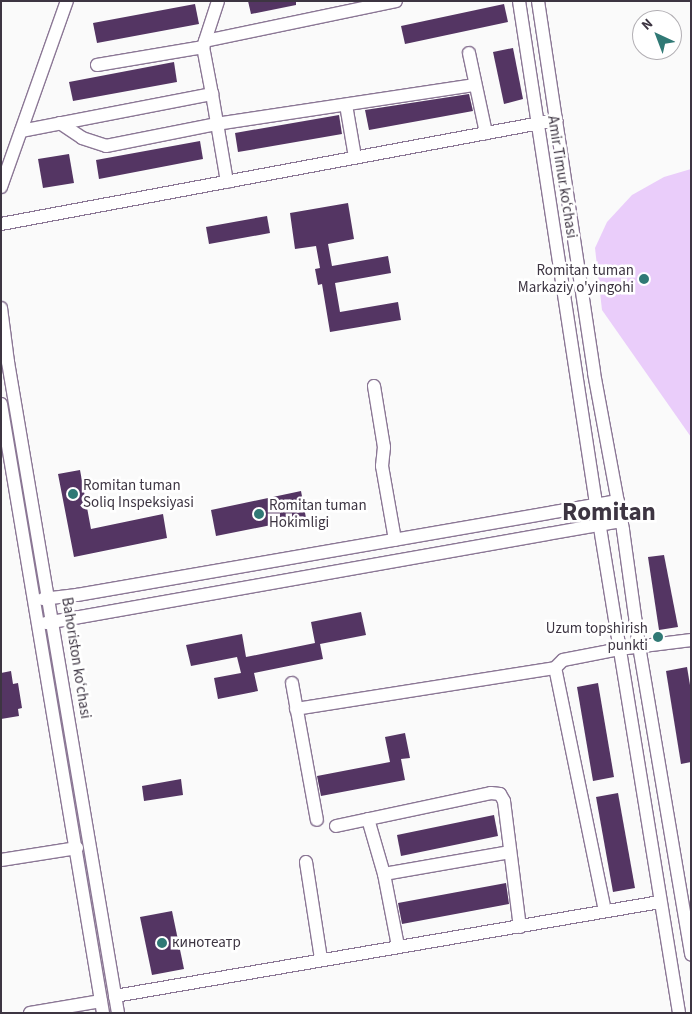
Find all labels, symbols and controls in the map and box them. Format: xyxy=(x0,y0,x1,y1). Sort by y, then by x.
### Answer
north arrow xyxy=(632,10,682,60)
text: N xyxy=(637,14,658,35)
street label: Amir Timur ko‘chasi xyxy=(543,114,581,240)
place label: Romitan tuman Markaziy o'yingohi xyxy=(518,261,634,296)
marker: Romitan tuman Markaziy o'yingohi xyxy=(638,273,650,285)
place label: Romitan tuman Soliq Inspeksiyasi xyxy=(83,476,194,511)
marker: Romitan tuman Soliq Inspeksiyasi xyxy=(67,488,79,500)
place label: Romitan tuman Hokimligi xyxy=(269,496,367,531)
district label: Romitan xyxy=(562,497,656,527)
marker: Romitan tuman Hokimligi xyxy=(253,508,265,520)
street label: Bahoriston ko‘chasi xyxy=(58,596,94,720)
place label: Uzum topshirish punkti xyxy=(546,619,648,654)
marker: Uzum topshirish punkti xyxy=(652,631,664,643)
place label: кинотеатр xyxy=(172,934,241,952)
marker: кинотеатр xyxy=(156,937,168,949)

